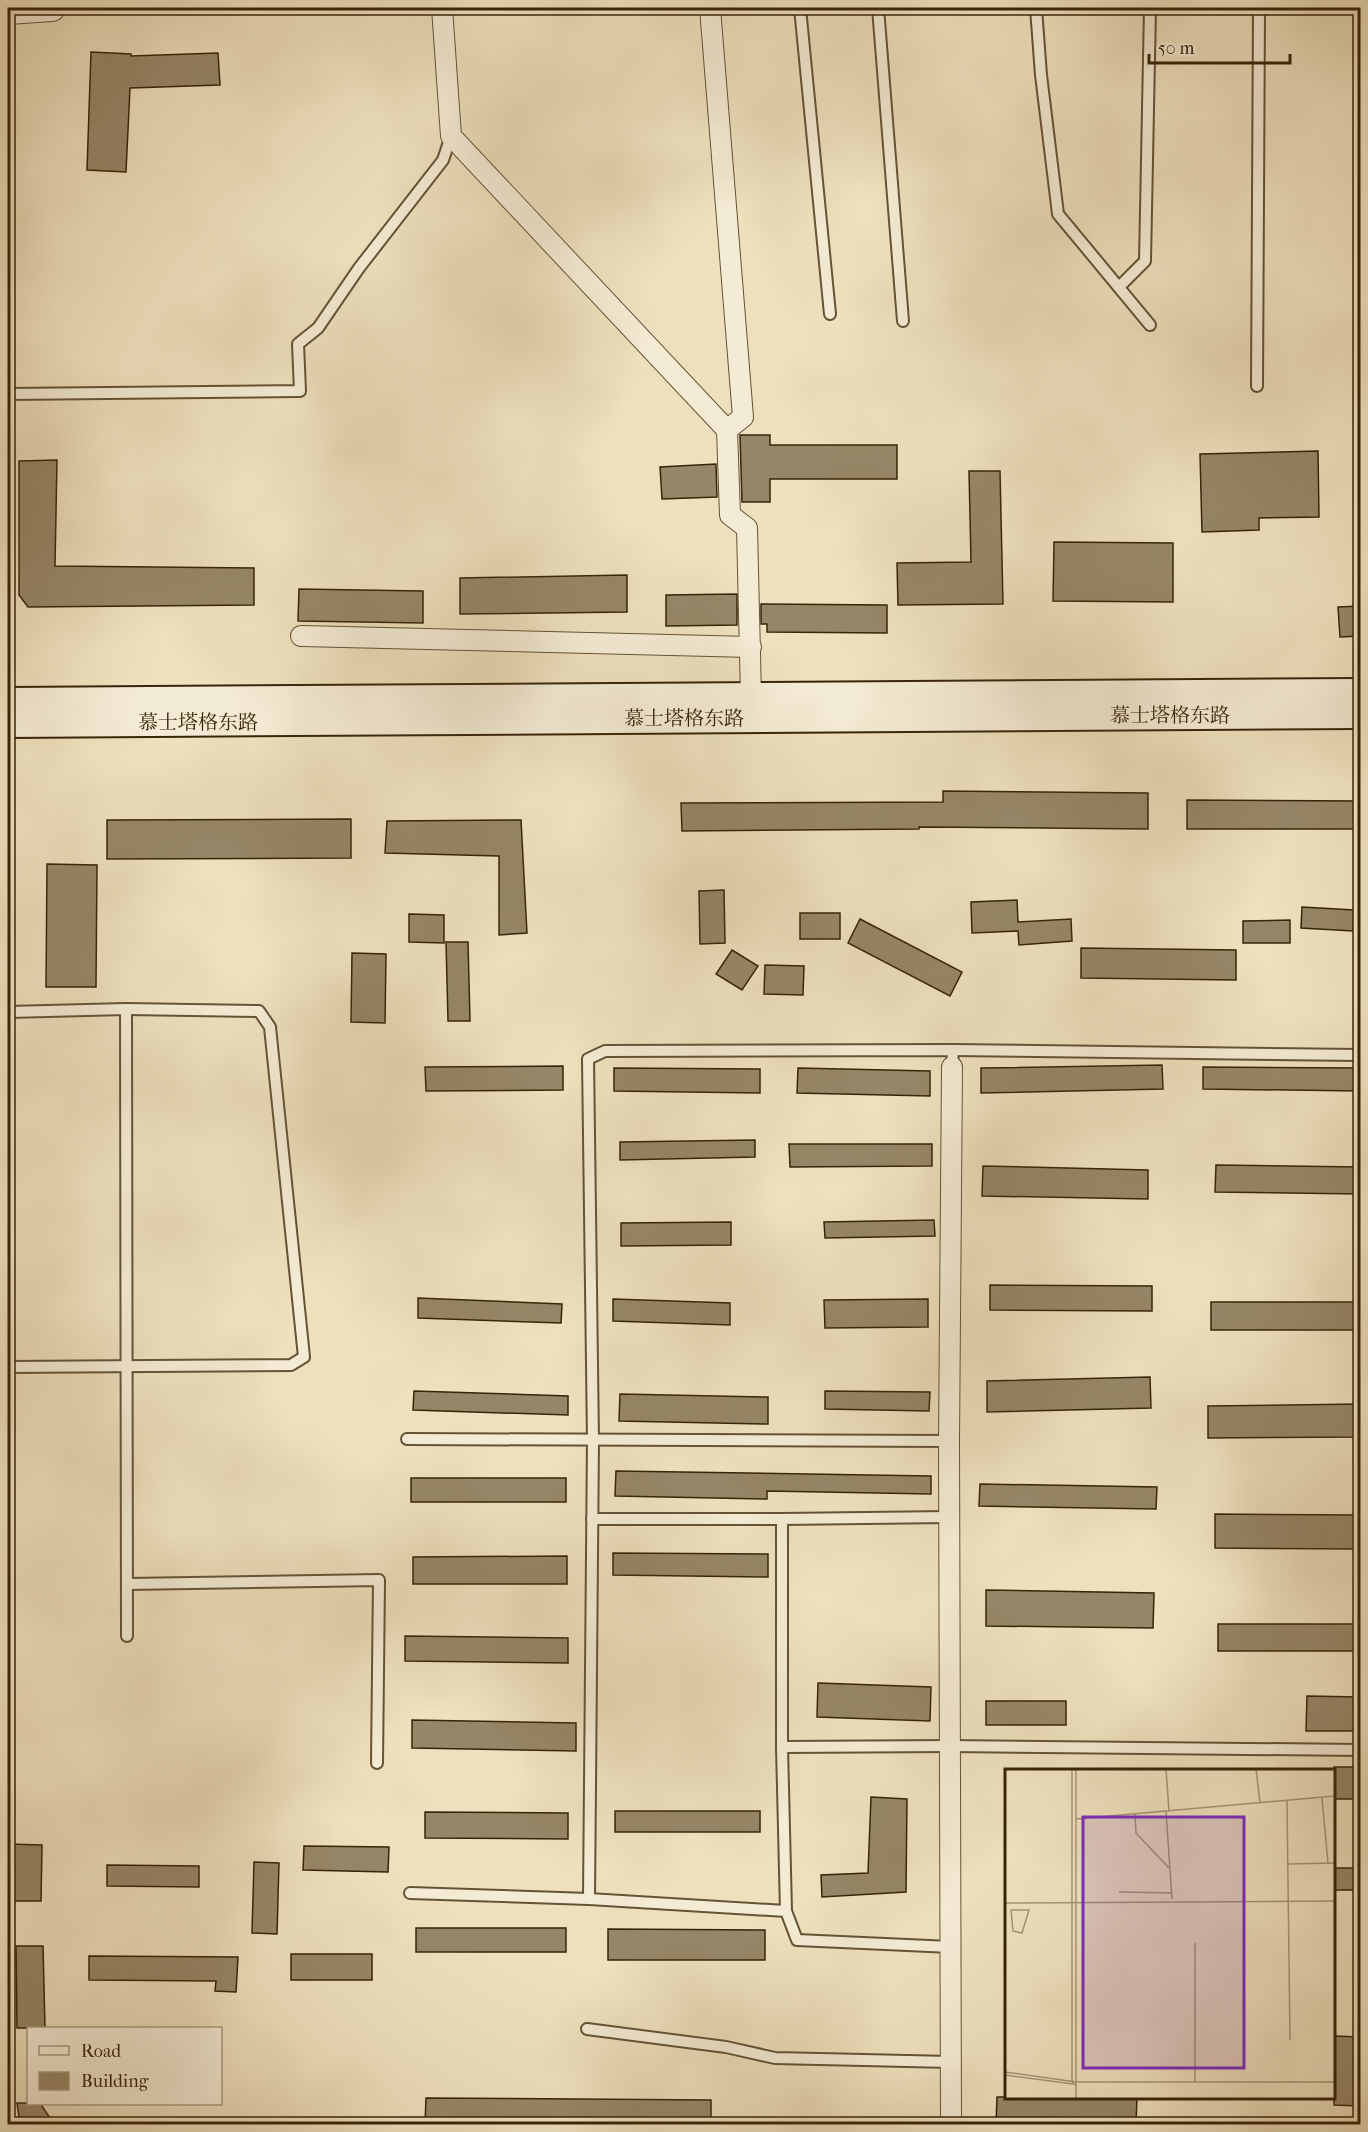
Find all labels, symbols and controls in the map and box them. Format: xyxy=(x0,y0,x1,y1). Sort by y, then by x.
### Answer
scale bar xyxy=(1149,27,1290,65)
text: 50 m xyxy=(1158,38,1195,59)
street label: 慕士塔格东路 xyxy=(1110,704,1230,727)
street label: 慕士塔格东路 xyxy=(624,707,744,730)
street label: 慕士塔格东路 xyxy=(138,711,258,734)
inset map xyxy=(1005,1769,1335,2099)
legend xyxy=(27,2027,222,2105)
text: Road xyxy=(81,2041,121,2062)
text: Building xyxy=(81,2071,149,2092)

